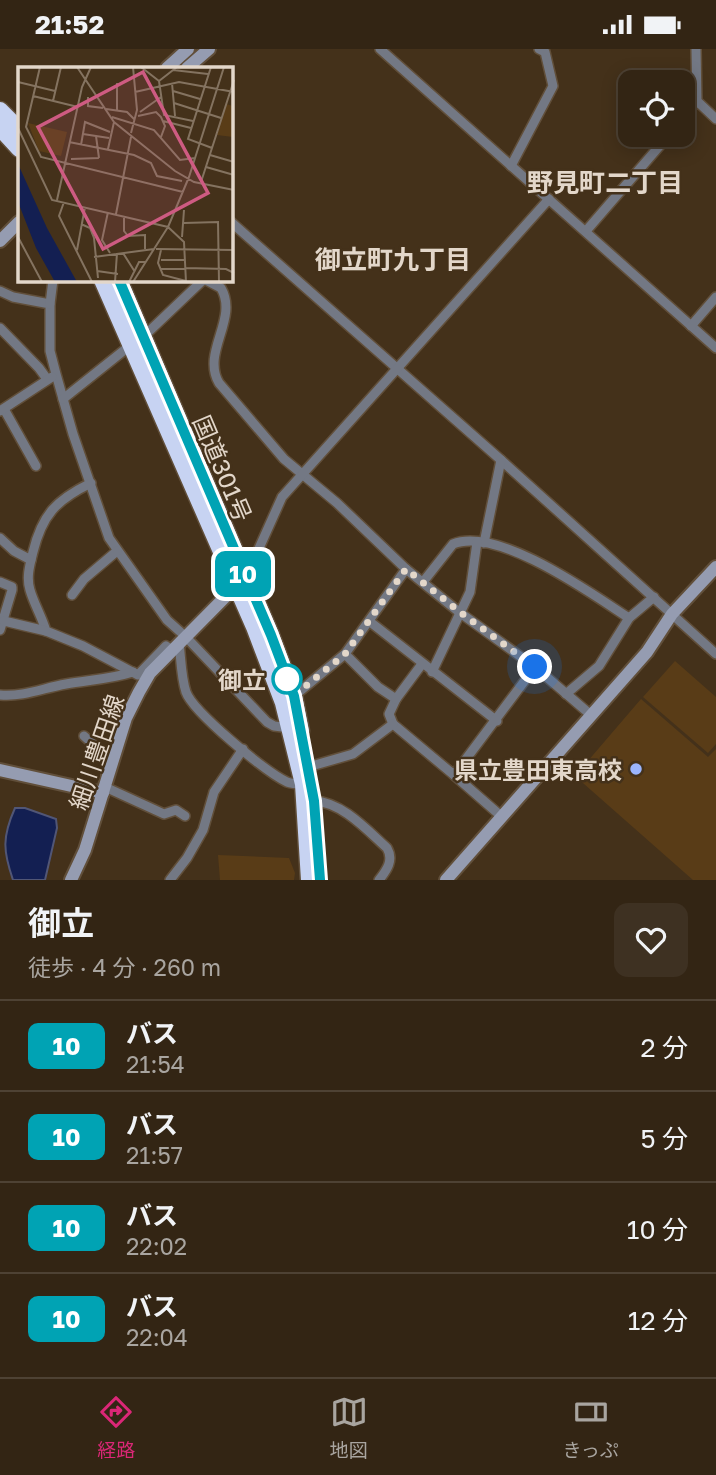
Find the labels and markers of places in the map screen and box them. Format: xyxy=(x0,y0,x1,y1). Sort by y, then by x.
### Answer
marker: 御立 xyxy=(272,664,302,694)
place label: 御立 xyxy=(218,665,266,694)
place label: 県立豊田東高校 xyxy=(454,755,622,784)
marker: 県立豊田東高校 xyxy=(628,761,644,777)

